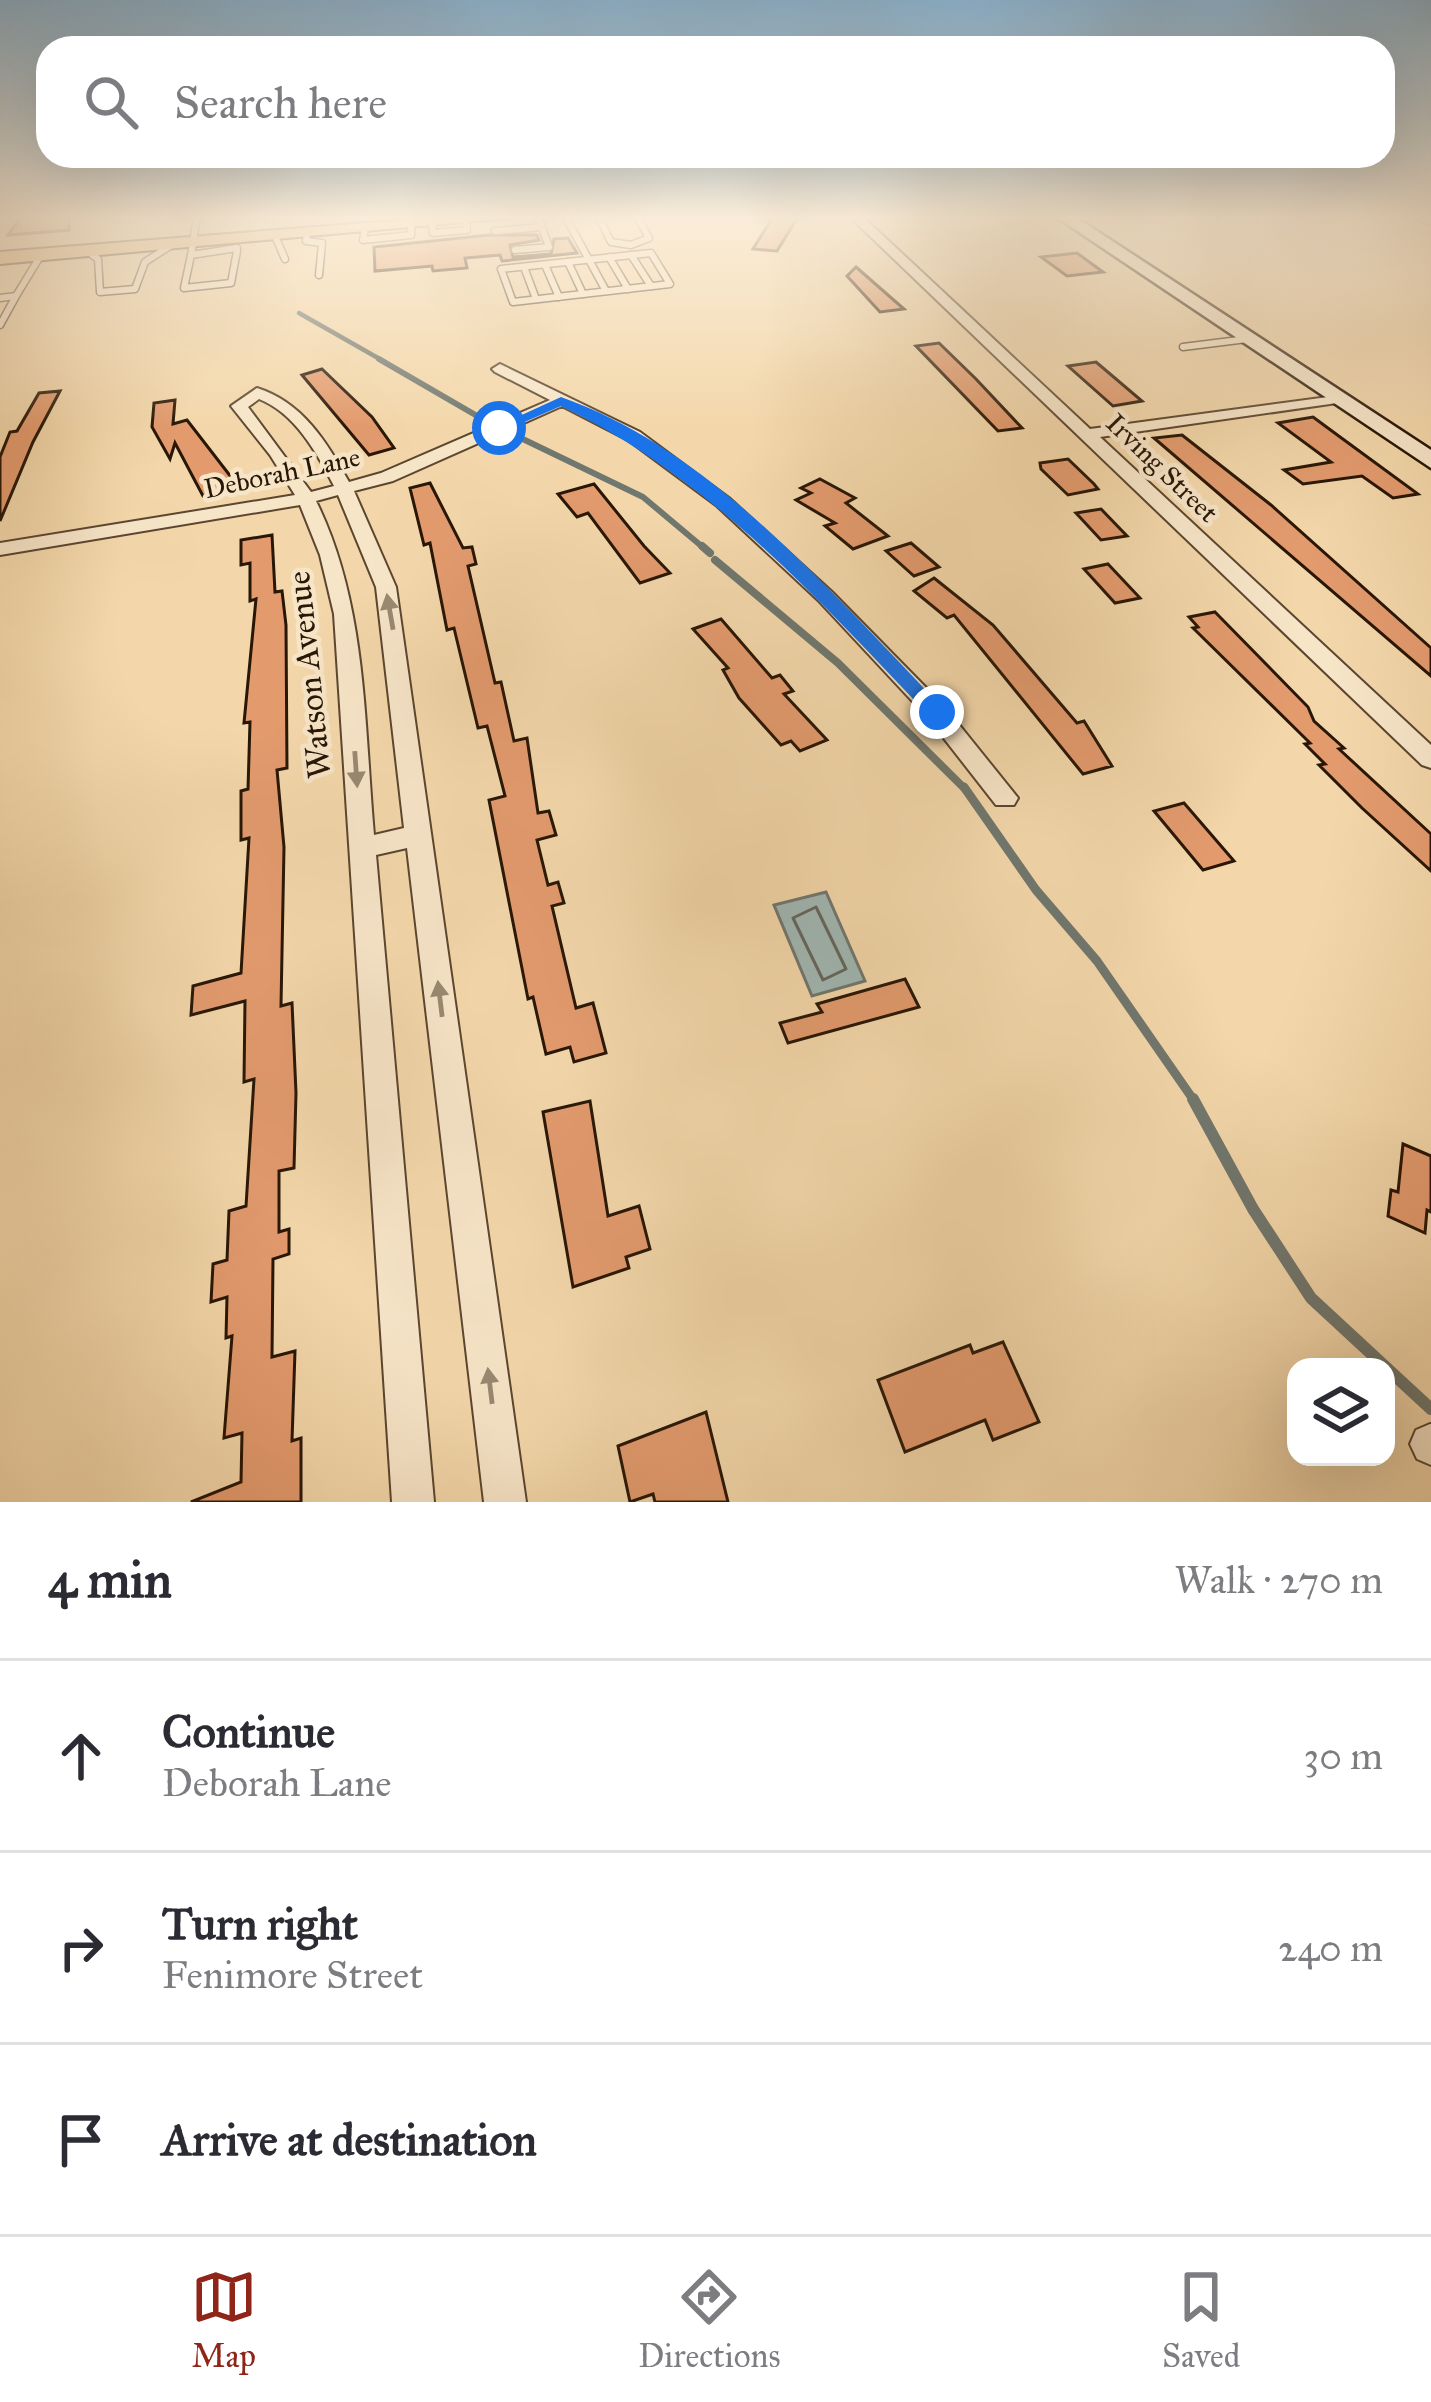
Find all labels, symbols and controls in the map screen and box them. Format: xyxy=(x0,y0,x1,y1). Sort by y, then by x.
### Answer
search box xyxy=(36,36,1395,168)
icon: search xyxy=(78,69,144,135)
text: Search here xyxy=(174,75,387,130)
route start xyxy=(472,401,526,455)
street label: Irving Street xyxy=(1099,406,1225,530)
street label: Deborah Lane xyxy=(201,440,363,505)
street label: Watson Avenue xyxy=(278,569,340,781)
one-way arrow xyxy=(381,593,399,631)
route end xyxy=(910,685,964,739)
one-way arrow xyxy=(346,751,365,789)
one-way arrow xyxy=(430,980,449,1017)
map controls xyxy=(1287,1358,1395,1466)
button: layers xyxy=(1287,1358,1395,1466)
one-way arrow xyxy=(481,1367,500,1404)
text: 4 min xyxy=(48,1549,172,1611)
text: Walk · 270 m xyxy=(1175,1556,1383,1604)
text: Continue xyxy=(162,1704,335,1759)
icon: ahead xyxy=(48,1723,114,1789)
text: 30 m xyxy=(1304,1732,1383,1780)
text: Deborah Lane xyxy=(162,1759,392,1807)
text: Turn right xyxy=(162,1896,358,1951)
icon: right xyxy=(48,1915,114,1981)
text: 240 m xyxy=(1278,1924,1383,1972)
text: Fenimore Street xyxy=(162,1951,423,1999)
icon: arrive xyxy=(48,2107,114,2173)
text: Arrive at destination xyxy=(162,2112,537,2167)
tab: Map xyxy=(191,2264,257,2376)
tab: Directions xyxy=(638,2264,780,2376)
tab: Saved xyxy=(1162,2264,1240,2376)

